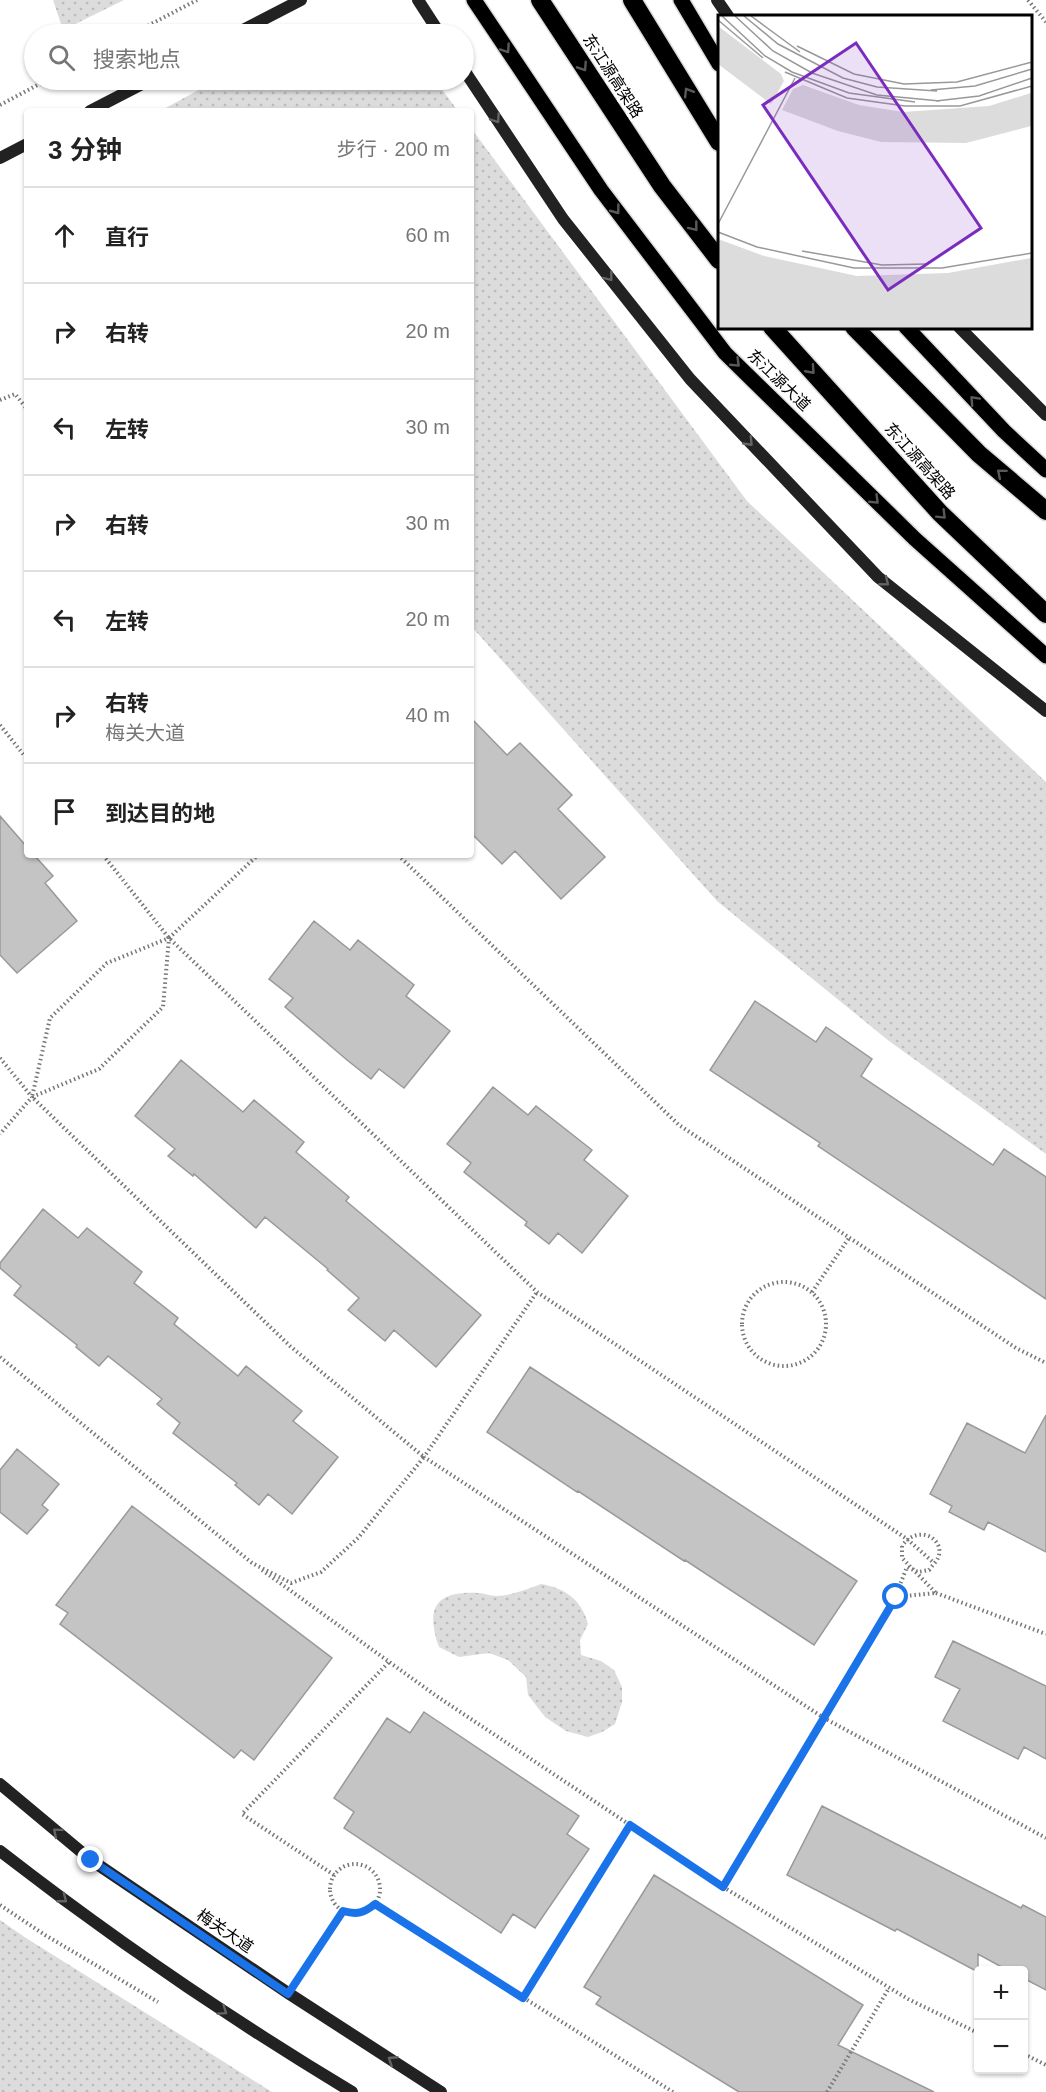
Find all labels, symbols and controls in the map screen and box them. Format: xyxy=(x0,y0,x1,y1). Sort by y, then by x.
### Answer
inset map xyxy=(718,15,1031,328)
search box xyxy=(24,24,474,90)
street label: 东江源高架路 xyxy=(580,31,646,121)
icon: search xyxy=(45,41,78,74)
one-way arrow xyxy=(499,42,510,53)
text: 搜索地点 xyxy=(93,47,181,72)
one-way arrow xyxy=(576,60,587,71)
one-way arrow xyxy=(685,88,696,99)
one-way arrow xyxy=(489,112,500,123)
text: 3 分钟 xyxy=(48,135,122,165)
text: 步行 · 200 m xyxy=(337,138,450,160)
one-way arrow xyxy=(608,203,619,214)
icon: ahead xyxy=(48,219,81,252)
one-way arrow xyxy=(686,220,697,231)
text: 60 m xyxy=(406,224,450,246)
text: 直行 xyxy=(105,225,149,250)
one-way arrow xyxy=(602,271,613,282)
icon: right xyxy=(48,315,81,348)
text: 20 m xyxy=(406,320,450,342)
text: 右转 xyxy=(105,321,149,346)
street label: 东江源大道 xyxy=(744,346,814,414)
one-way arrow xyxy=(728,356,739,367)
one-way arrow xyxy=(804,364,815,374)
one-way arrow xyxy=(970,396,981,406)
icon: left xyxy=(48,411,81,444)
text: 30 m xyxy=(406,416,450,438)
text: 左转 xyxy=(105,417,149,442)
street label: 东江源高架路 xyxy=(882,420,958,502)
one-way arrow xyxy=(742,434,753,445)
one-way arrow xyxy=(997,469,1008,480)
one-way arrow xyxy=(868,492,879,503)
icon: right xyxy=(48,507,81,540)
one-way arrow xyxy=(935,508,946,518)
text: 30 m xyxy=(406,512,450,534)
text: 右转 xyxy=(105,513,149,538)
one-way arrow xyxy=(878,575,889,586)
icon: left xyxy=(48,603,81,636)
text: 20 m xyxy=(406,608,450,630)
text: 左转 xyxy=(105,609,149,634)
text: 右转 xyxy=(105,691,149,716)
icon: right xyxy=(48,699,81,732)
text: 40 m xyxy=(406,704,450,726)
text: 梅关大道 xyxy=(105,722,185,744)
icon: arrive xyxy=(48,795,81,828)
text: 到达目的地 xyxy=(105,801,215,826)
route start xyxy=(882,1583,908,1609)
one-way arrow xyxy=(53,1828,64,1839)
route end xyxy=(77,1846,103,1872)
one-way arrow xyxy=(56,1892,67,1903)
street label: 梅关大道 xyxy=(194,1906,256,1956)
map controls xyxy=(974,1966,1028,2074)
button: + xyxy=(974,1966,1028,2020)
one-way arrow xyxy=(216,2004,227,2015)
button: − xyxy=(974,2020,1028,2074)
one-way arrow xyxy=(387,2057,398,2068)

